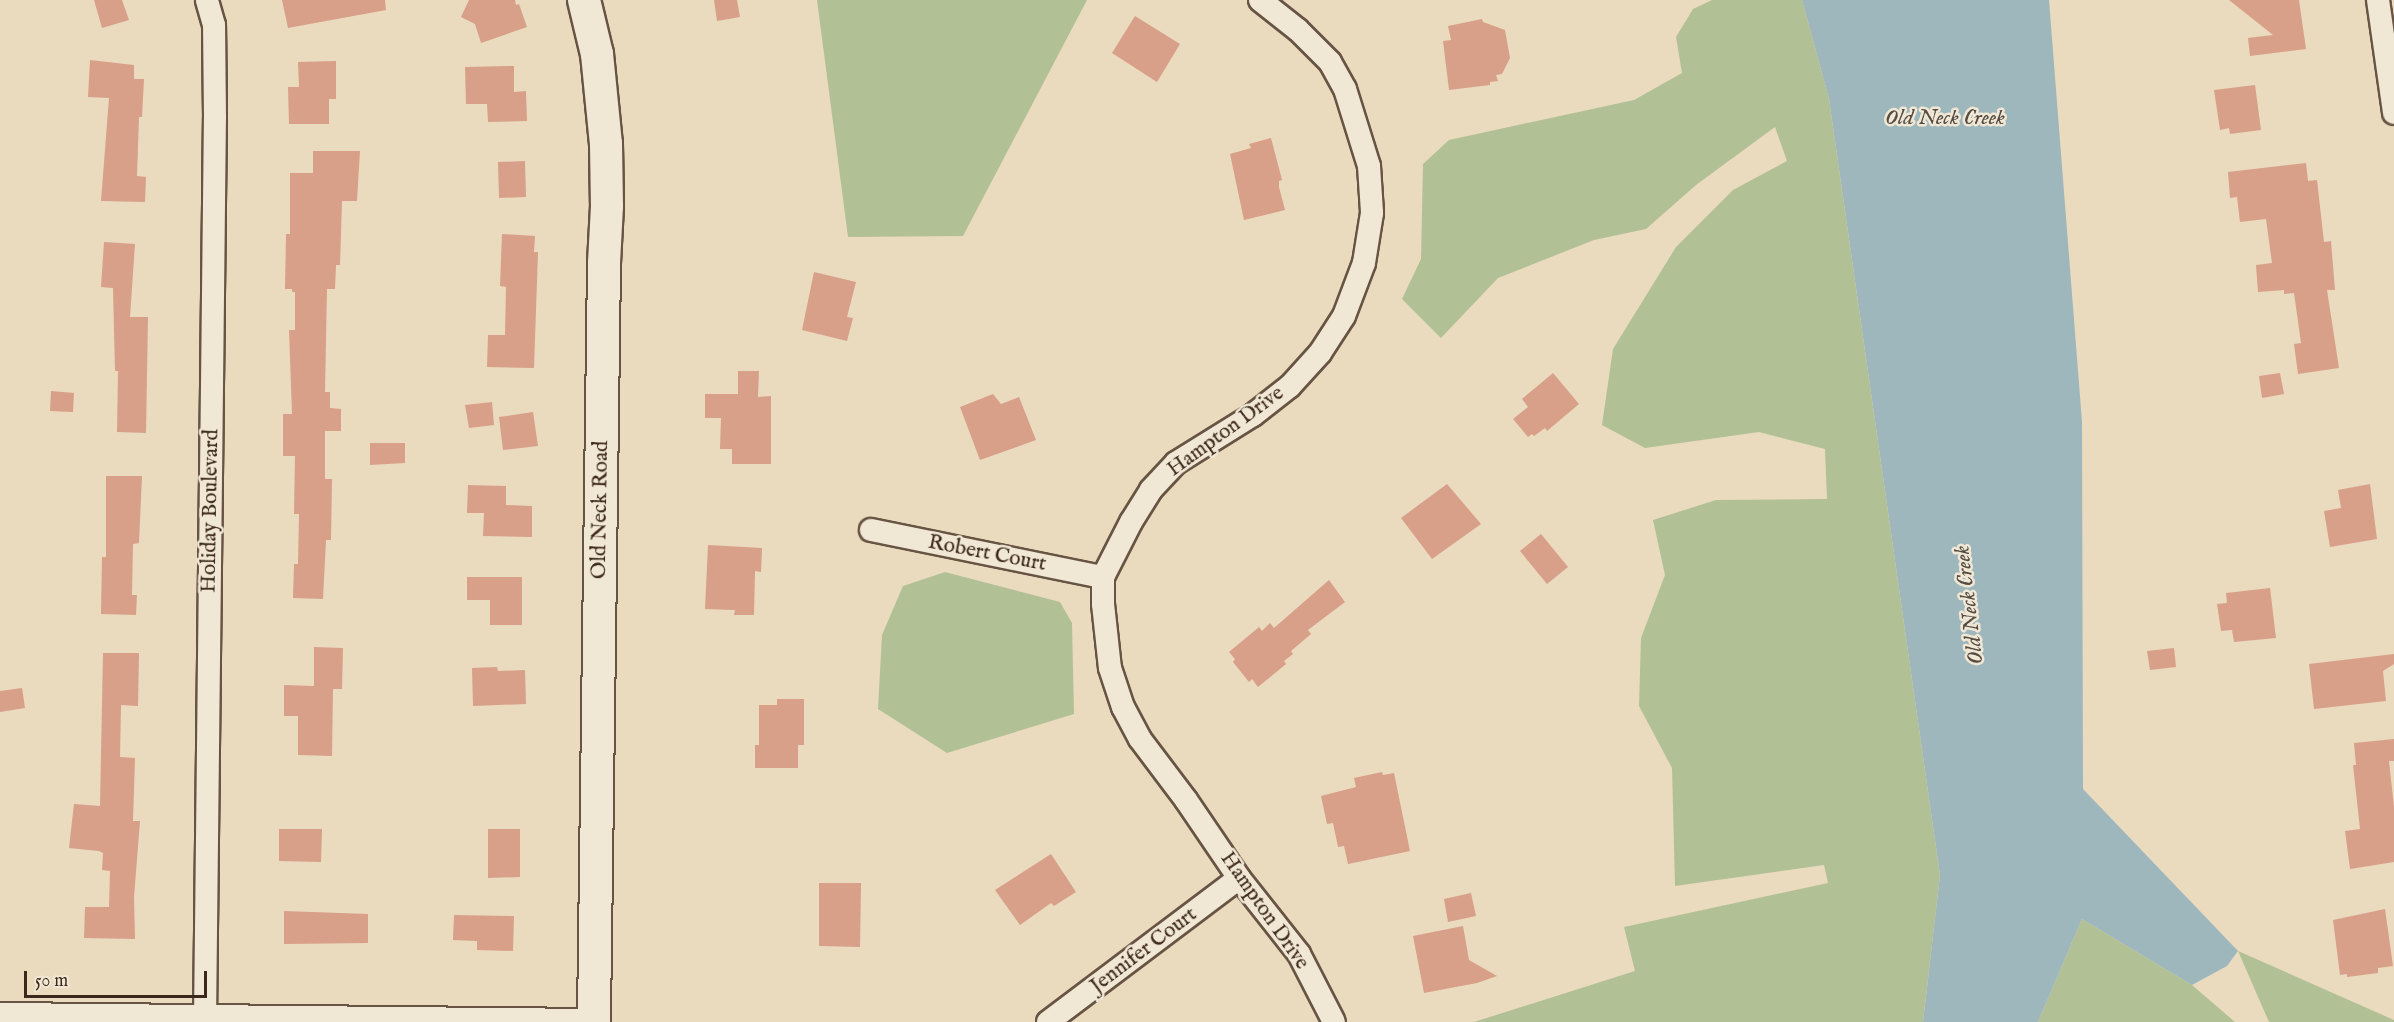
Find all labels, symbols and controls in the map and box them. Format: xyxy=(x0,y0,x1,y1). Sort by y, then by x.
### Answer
water label: Old Neck Creek xyxy=(1885,106,2005,132)
street label: Hampton Drive xyxy=(1163,381,1289,483)
street label: Holiday Boulevard xyxy=(197,429,225,593)
street label: Old Neck Road xyxy=(587,441,615,579)
street label: Robert Court xyxy=(926,530,1048,578)
water label: Old Neck Creek xyxy=(1950,544,1990,666)
street label: Hampton Drive xyxy=(1214,847,1314,975)
street label: Jennifer Court xyxy=(1086,903,1202,999)
scale bar xyxy=(27,959,210,997)
text: 50 m xyxy=(35,970,68,993)

